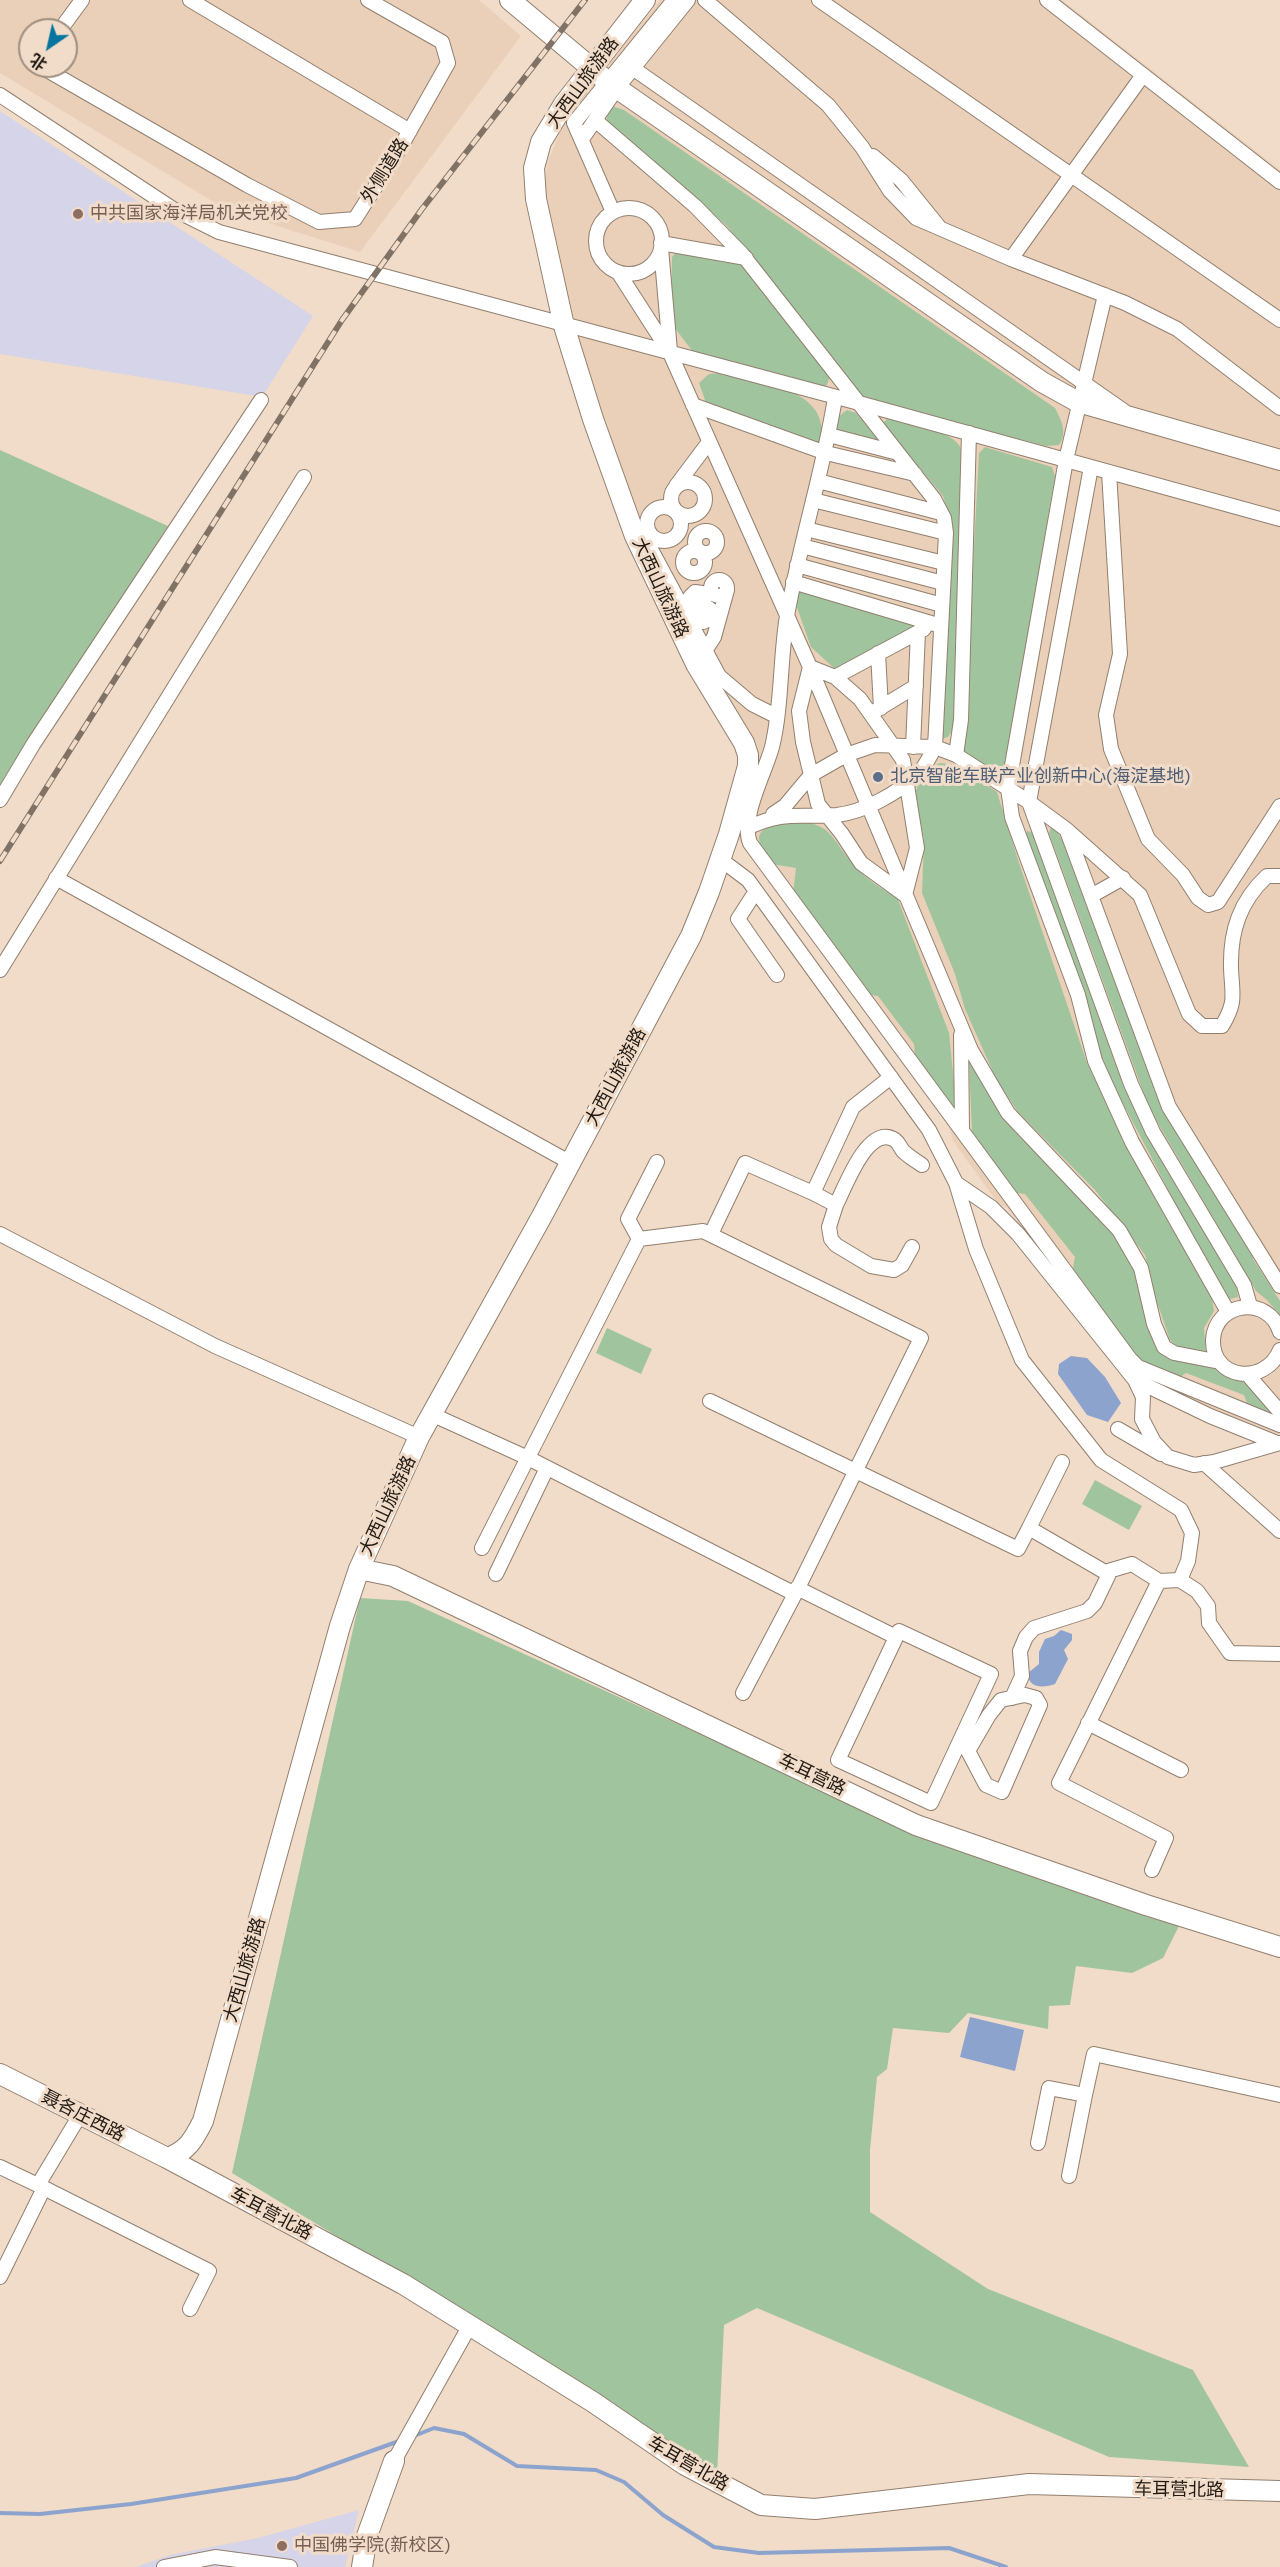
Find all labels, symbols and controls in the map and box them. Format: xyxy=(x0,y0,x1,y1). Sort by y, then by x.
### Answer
north arrow xyxy=(18,18,78,78)
street label: 大西山旅游路 xyxy=(543,33,623,133)
text: 北 xyxy=(27,49,51,74)
street label: 外侧道路 xyxy=(357,135,413,207)
place label: 中共国家海洋局机关党校 xyxy=(90,203,288,225)
marker: 中共国家海洋局机关党校 xyxy=(71,207,85,221)
street label: 大西山旅游路 xyxy=(627,534,693,642)
place label: 北京智能车联产业创新中心(海淀基地) xyxy=(890,766,1191,788)
marker: 北京智能车联产业创新中心(海淀基地) xyxy=(871,770,885,784)
street label: 大西山旅游路 xyxy=(581,1024,651,1130)
street label: 大西山旅游路 xyxy=(355,1452,421,1560)
street label: 车耳营路 xyxy=(775,1750,849,1800)
street label: 大西山旅游路 xyxy=(220,1915,270,2025)
street label: 聂各庄西路 xyxy=(38,2086,128,2146)
street label: 车耳营北路 xyxy=(226,2183,316,2245)
street label: 车耳营北路 xyxy=(644,2432,732,2496)
street label: 车耳营北路 xyxy=(1134,2478,1224,2502)
place label: 中国佛学院(新校区) xyxy=(294,2535,451,2557)
marker: 中国佛学院(新校区) xyxy=(275,2539,289,2553)

